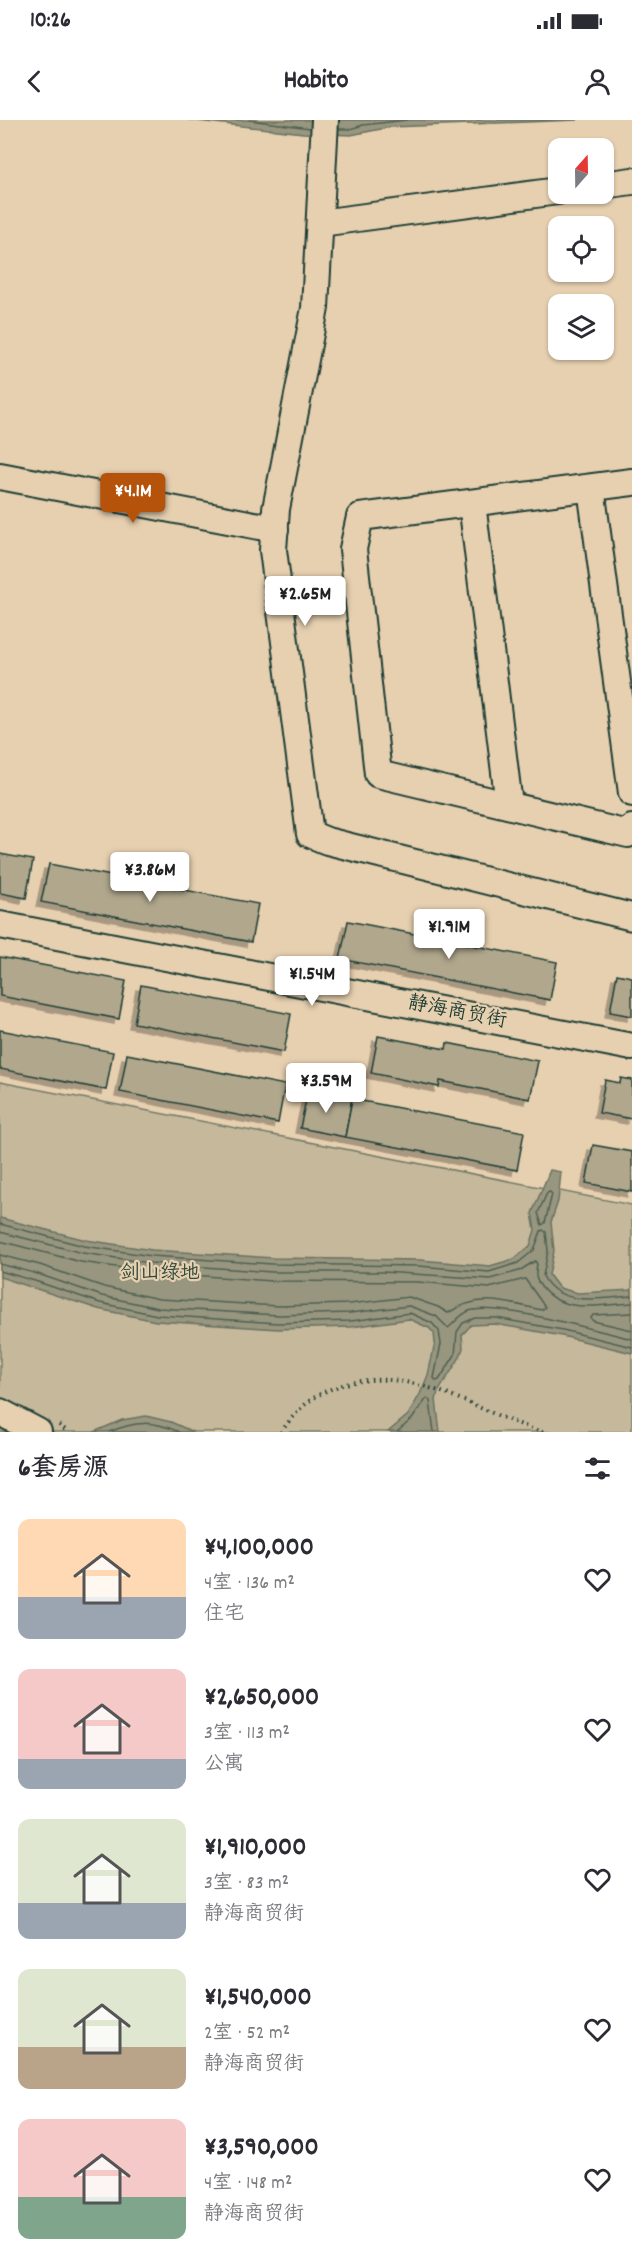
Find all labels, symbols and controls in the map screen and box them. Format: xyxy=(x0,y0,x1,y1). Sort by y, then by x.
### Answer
text: 10:26 xyxy=(30,6,71,37)
text: Habito xyxy=(283,62,349,101)
icon: back xyxy=(18,65,51,98)
icon: person xyxy=(581,65,614,98)
north arrow xyxy=(548,138,614,204)
map controls xyxy=(548,138,614,360)
button: locate xyxy=(548,216,614,282)
button: layers xyxy=(548,294,614,360)
pin: ¥4.1M xyxy=(91,473,175,524)
text: ¥4.1M xyxy=(114,478,152,506)
pin: ¥2.65M xyxy=(256,576,354,627)
text: ¥2.65M xyxy=(279,581,331,609)
pin: ¥3.86M xyxy=(101,852,199,903)
text: ¥3.86M xyxy=(124,857,176,885)
pin: ¥1.91M xyxy=(400,909,498,960)
text: ¥1.91M xyxy=(428,914,470,942)
pin: ¥1.54M xyxy=(263,956,361,1007)
text: ¥1.54M xyxy=(289,961,335,989)
street label: 静海商贸街 xyxy=(405,990,509,1036)
pin: ¥3.59M xyxy=(277,1063,375,1114)
text: ¥3.59M xyxy=(300,1068,352,1096)
park label: 剑山绿地 xyxy=(120,1260,200,1288)
text: 6套房源 xyxy=(18,1451,109,1488)
icon: filters xyxy=(581,1452,614,1485)
text: ¥4,100,000 xyxy=(204,1530,314,1567)
icon: home xyxy=(66,1543,138,1615)
icon: heart xyxy=(581,1563,614,1596)
text: 4室 · 136 m² xyxy=(204,1570,295,1598)
text: 住宅 xyxy=(204,1601,244,1629)
text: ¥2,650,000 xyxy=(204,1680,319,1717)
icon: home xyxy=(66,1693,138,1765)
icon: heart xyxy=(581,1713,614,1746)
text: 3室 · 113 m² xyxy=(204,1720,290,1748)
text: 公寓 xyxy=(204,1751,244,1779)
text: ¥1,910,000 xyxy=(204,1830,306,1867)
icon: home xyxy=(66,1843,138,1915)
icon: heart xyxy=(581,1863,614,1896)
text: 3室 · 83 m² xyxy=(204,1870,289,1898)
text: 静海商贸街 xyxy=(204,1901,304,1929)
text: ¥1,540,000 xyxy=(204,1980,312,2017)
icon: home xyxy=(66,1993,138,2065)
icon: heart xyxy=(581,2013,614,2046)
text: 2室 · 52 m² xyxy=(204,2020,290,2048)
text: 静海商贸街 xyxy=(204,2051,304,2079)
text: ¥3,590,000 xyxy=(204,2130,319,2167)
icon: home xyxy=(66,2143,138,2215)
icon: heart xyxy=(581,2163,614,2196)
text: 4室 · 148 m² xyxy=(204,2170,292,2198)
text: 静海商贸街 xyxy=(204,2201,304,2229)

